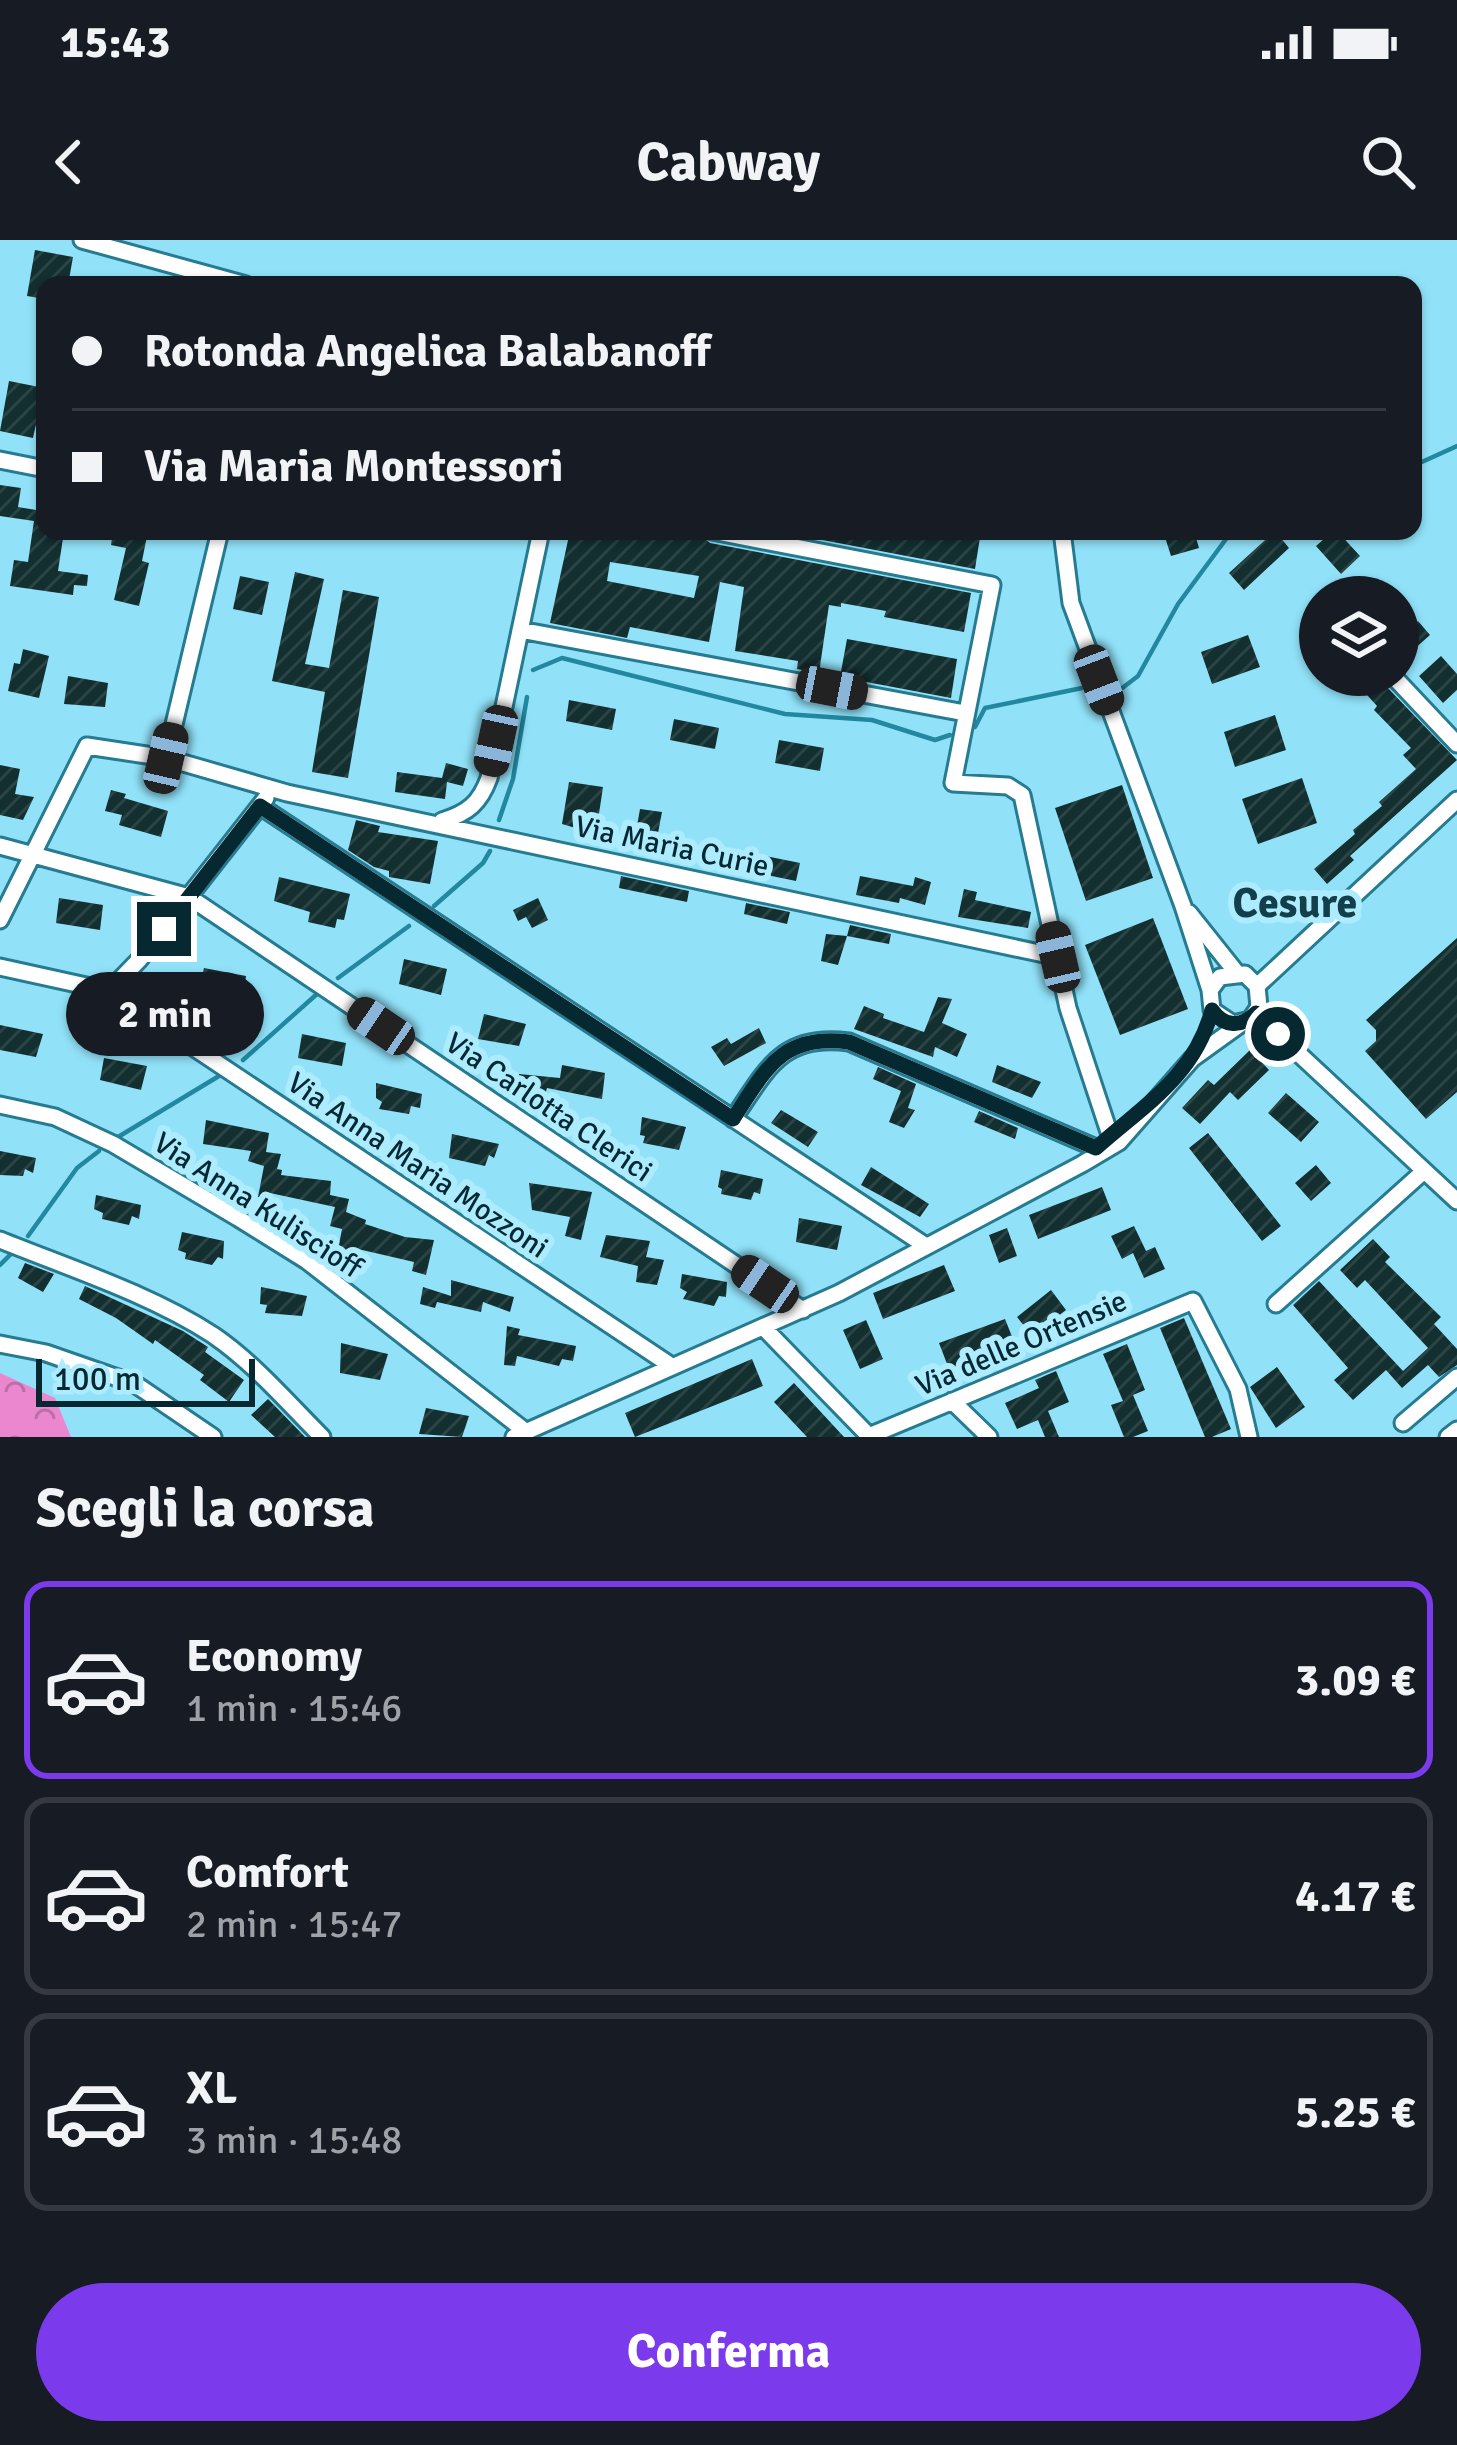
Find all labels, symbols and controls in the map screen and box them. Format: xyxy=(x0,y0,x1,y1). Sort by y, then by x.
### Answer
text: 15:43 xyxy=(60,15,170,70)
icon: back xyxy=(36,129,102,195)
text: Cabway xyxy=(637,129,820,196)
icon: search xyxy=(1355,129,1421,195)
text: Rotonda Angelica Balabanoff xyxy=(144,324,711,379)
text: Via Maria Montessori xyxy=(144,439,563,494)
map controls xyxy=(1299,576,1419,696)
button: layers xyxy=(1299,576,1419,696)
car xyxy=(1069,640,1129,720)
car xyxy=(793,663,871,713)
car xyxy=(471,702,521,780)
car xyxy=(140,719,192,797)
street label: Via Maria Curie xyxy=(572,808,772,885)
district label: Cesure xyxy=(1233,878,1357,929)
route end xyxy=(137,902,191,956)
car xyxy=(1032,918,1084,996)
callout: 2 min xyxy=(65,971,263,1055)
text: 2 min xyxy=(118,990,212,1038)
car xyxy=(341,991,421,1061)
route start xyxy=(1251,1007,1305,1061)
street label: Via Carlotta Clerici xyxy=(438,1024,659,1190)
street label: Via Anna Maria Mozzoni xyxy=(280,1064,555,1267)
street label: Via Anna Kuliscioff xyxy=(147,1124,370,1288)
car xyxy=(725,1249,805,1319)
street label: Via delle Ortensie xyxy=(910,1282,1132,1405)
scale bar xyxy=(36,1353,255,1406)
text: 100 m xyxy=(54,1359,141,1400)
text: Scegli la corsa xyxy=(36,1475,374,1542)
icon: car xyxy=(42,1626,150,1734)
text: Economy xyxy=(186,1629,362,1684)
text: 3.09 € xyxy=(1295,1653,1415,1708)
text: 1 min · 15:46 xyxy=(186,1684,402,1732)
icon: car xyxy=(42,1842,150,1950)
text: Comfort xyxy=(186,1845,349,1900)
text: 4.17 € xyxy=(1295,1869,1415,1924)
text: 2 min · 15:47 xyxy=(186,1900,402,1948)
icon: car xyxy=(42,2058,150,2166)
text: XL xyxy=(186,2061,237,2116)
text: 5.25 € xyxy=(1295,2085,1415,2140)
text: 3 min · 15:48 xyxy=(186,2116,402,2164)
button: Conferma xyxy=(36,2283,1421,2421)

